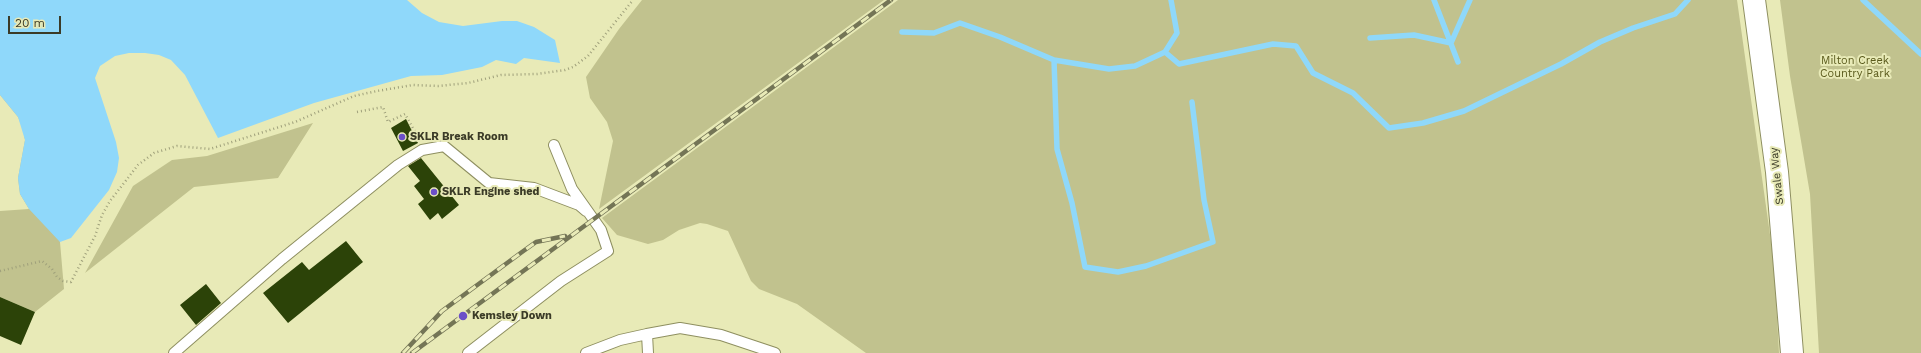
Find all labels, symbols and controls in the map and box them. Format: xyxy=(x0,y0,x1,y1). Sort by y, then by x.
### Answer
scale bar xyxy=(10,8,63,34)
text: 20 m xyxy=(15,16,45,30)
park label: Milton Creek Country Park xyxy=(1820,54,1890,80)
place label: SKLR Break Room xyxy=(410,130,508,144)
marker: SKLR Break Room xyxy=(397,132,407,142)
street label: Swale Way xyxy=(1767,147,1787,205)
place label: SKLR Engine shed xyxy=(442,185,539,199)
marker: SKLR Engine shed xyxy=(429,187,439,197)
place label: Kemsley Down xyxy=(472,309,552,323)
marker: Kemsley Down xyxy=(457,310,469,322)

